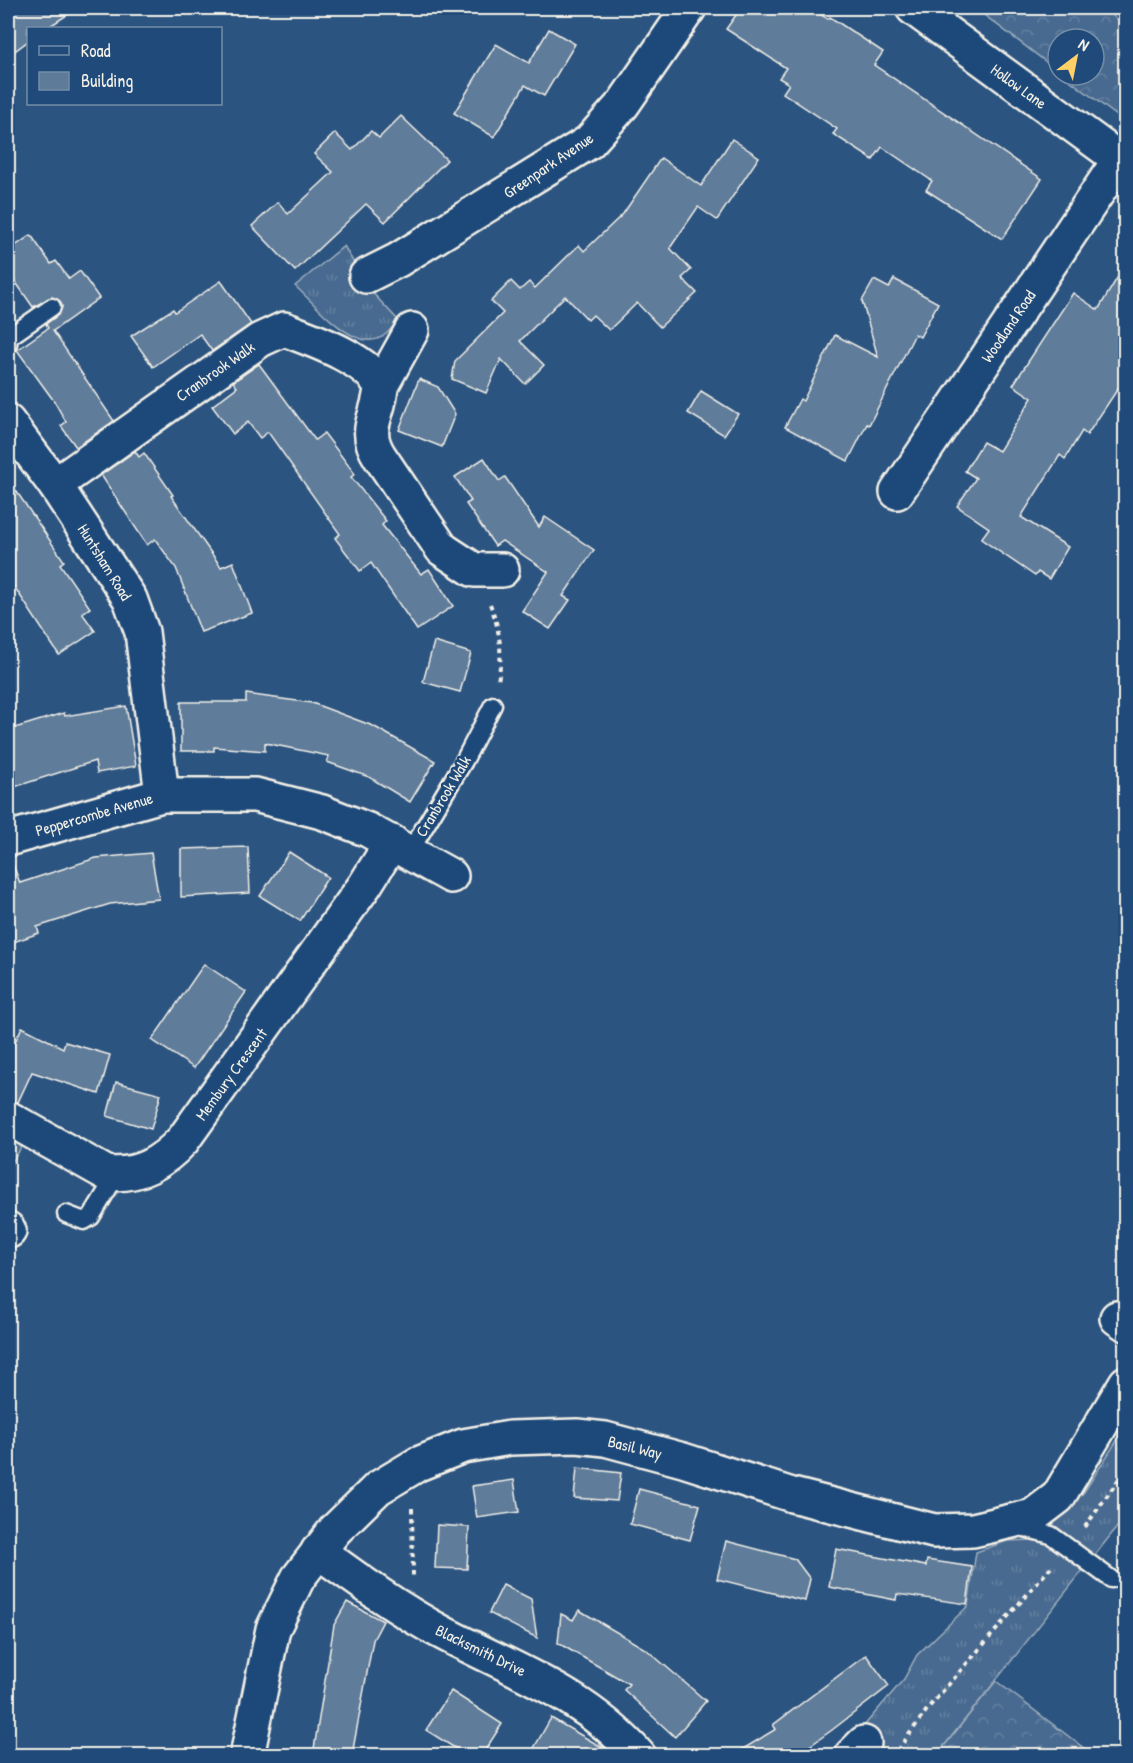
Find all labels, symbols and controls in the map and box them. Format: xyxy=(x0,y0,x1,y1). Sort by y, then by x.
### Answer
legend xyxy=(27,27,222,105)
north arrow xyxy=(1046,27,1106,87)
text: N xyxy=(1075,33,1094,56)
text: Road xyxy=(81,38,111,63)
street label: Hollow Lane xyxy=(987,58,1052,114)
text: Building xyxy=(81,68,133,93)
street label: Greenpark Avenue xyxy=(499,126,598,203)
street label: Woodland Road xyxy=(976,285,1040,367)
street label: Cranbrook Walk xyxy=(171,336,259,406)
street label: Huntsham Road xyxy=(73,519,137,605)
street label: Cranbrook Walk xyxy=(410,751,476,841)
street label: Peppercombe Avenue xyxy=(33,787,156,841)
street label: Membury Crescent xyxy=(190,1023,272,1125)
street label: Basil Way xyxy=(606,1430,665,1464)
street label: Blacksmith Drive xyxy=(432,1619,530,1682)

